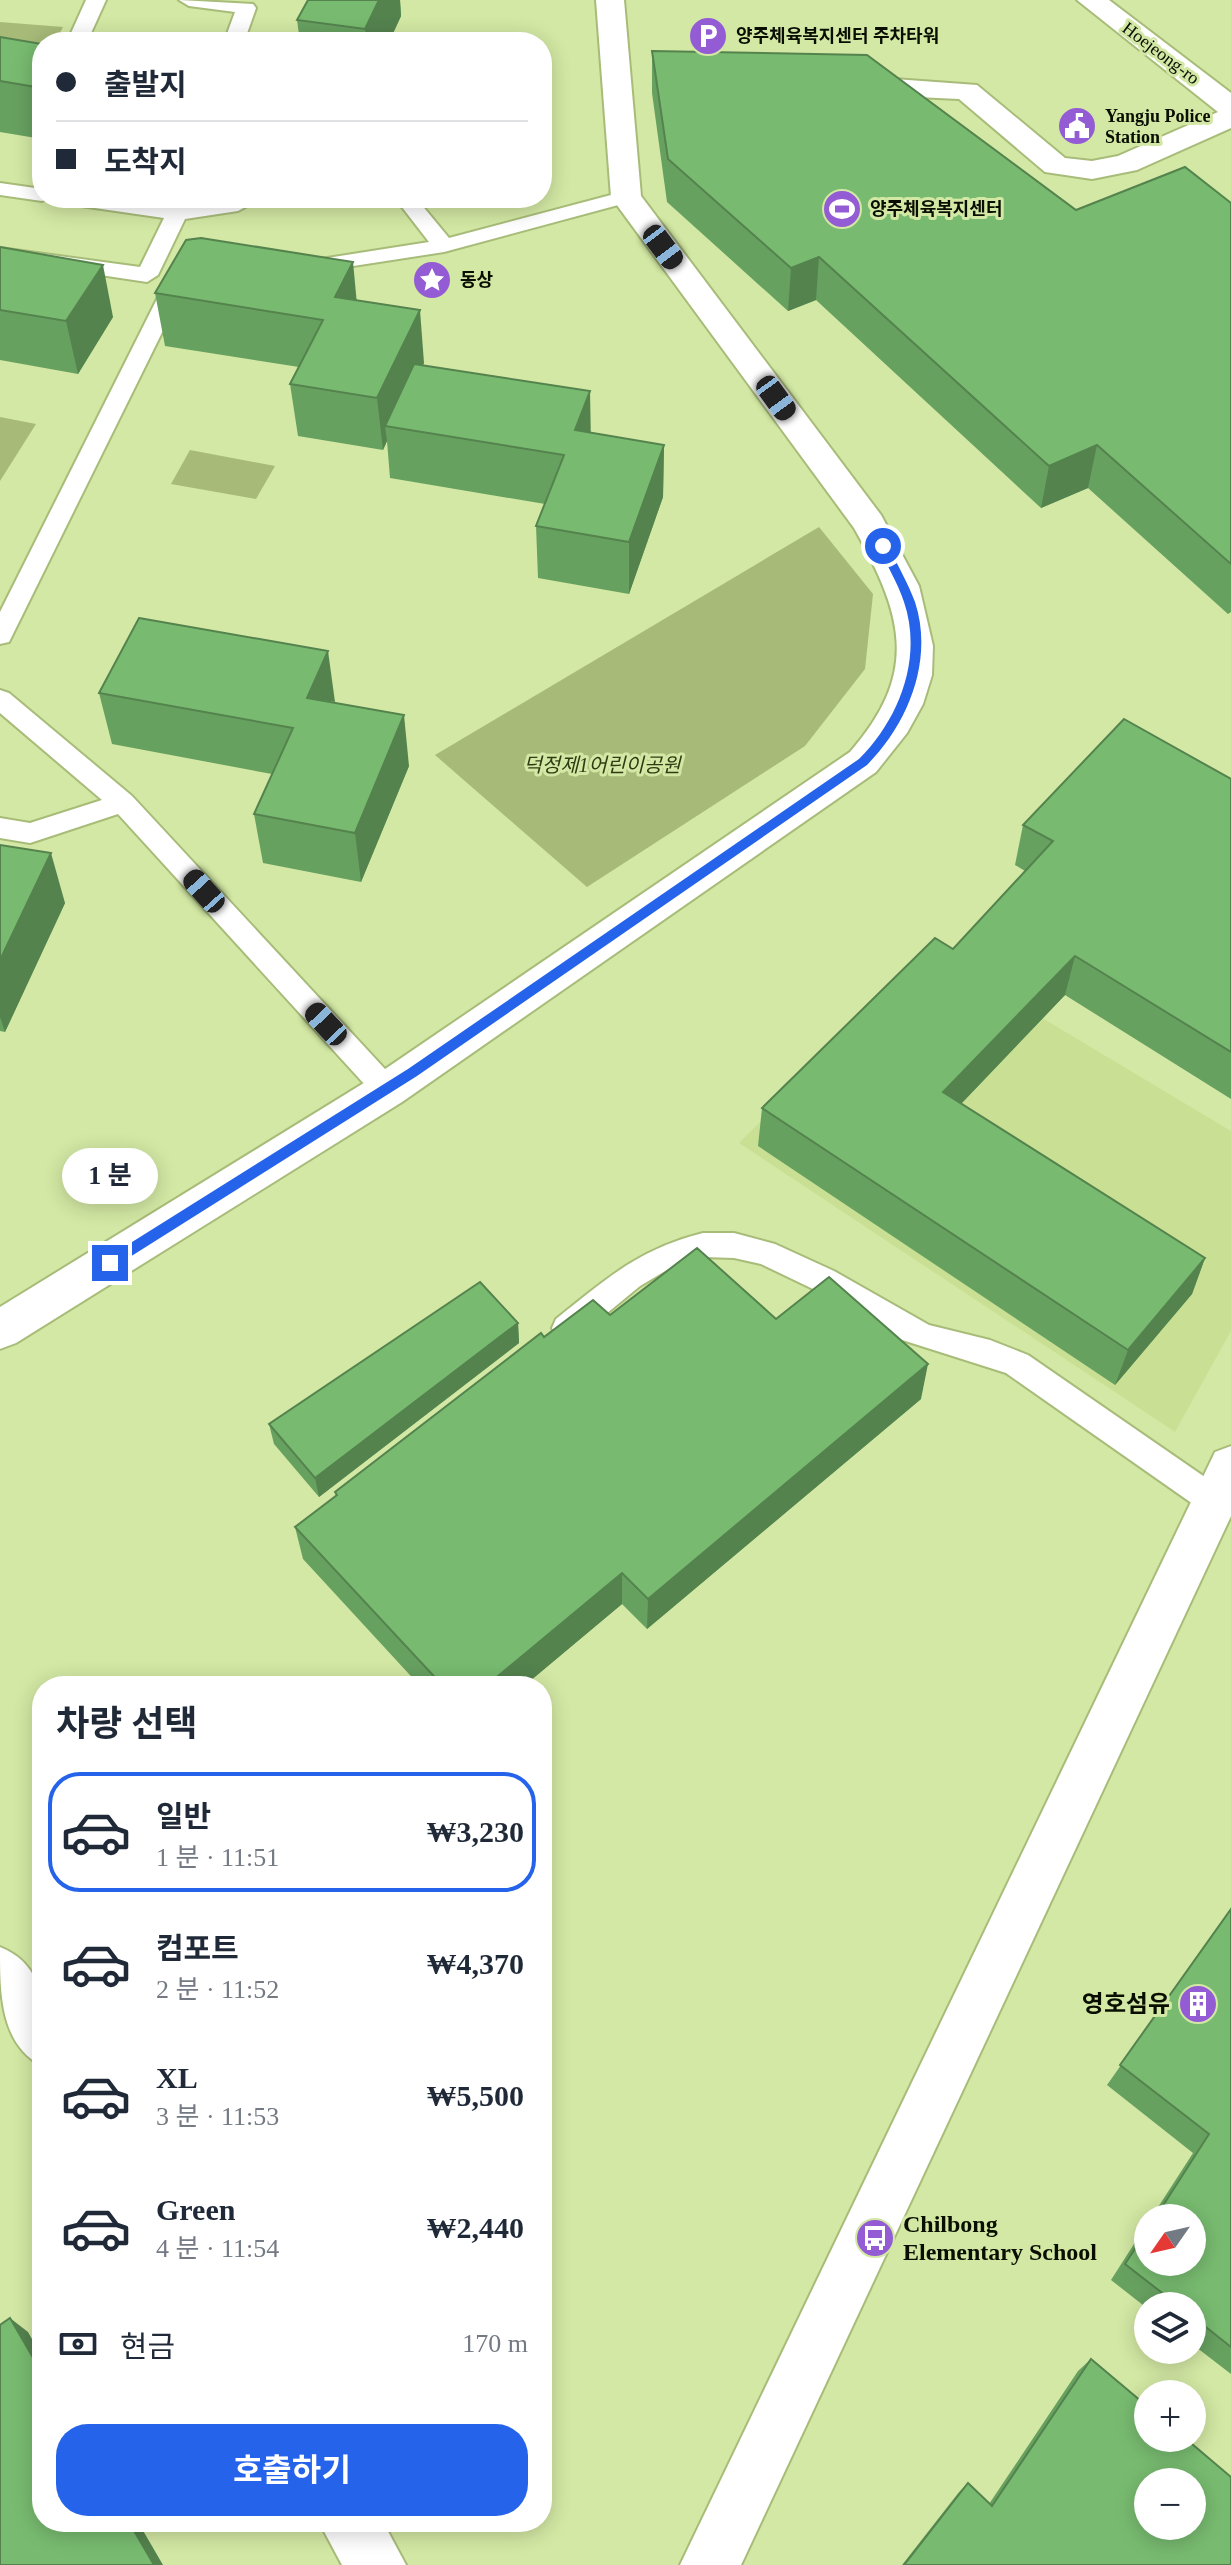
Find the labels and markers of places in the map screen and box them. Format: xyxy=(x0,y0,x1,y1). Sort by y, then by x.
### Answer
parking icon: 양주체육복지센터 주차타워 xyxy=(687,15,729,57)
place label: 양주체육복지센터 주차타워 xyxy=(736,26,939,46)
public building icon: Yangju Police Station xyxy=(1056,105,1098,147)
place label: Yangju Police Station xyxy=(1105,106,1211,147)
sports icon: 양주체육복지센터 xyxy=(821,188,863,230)
place label: 양주체육복지센터 xyxy=(870,199,1002,219)
place icon: 동상 xyxy=(411,259,453,301)
place label: 동상 xyxy=(460,270,494,290)
building icon: 영호섬유 xyxy=(1177,1983,1219,2025)
place label: 영호섬유 xyxy=(1082,1991,1170,2017)
place label: Chilbong Elementary School xyxy=(903,2211,1097,2265)
bus stop icon: Chilbong Elementary School xyxy=(854,2217,896,2259)

